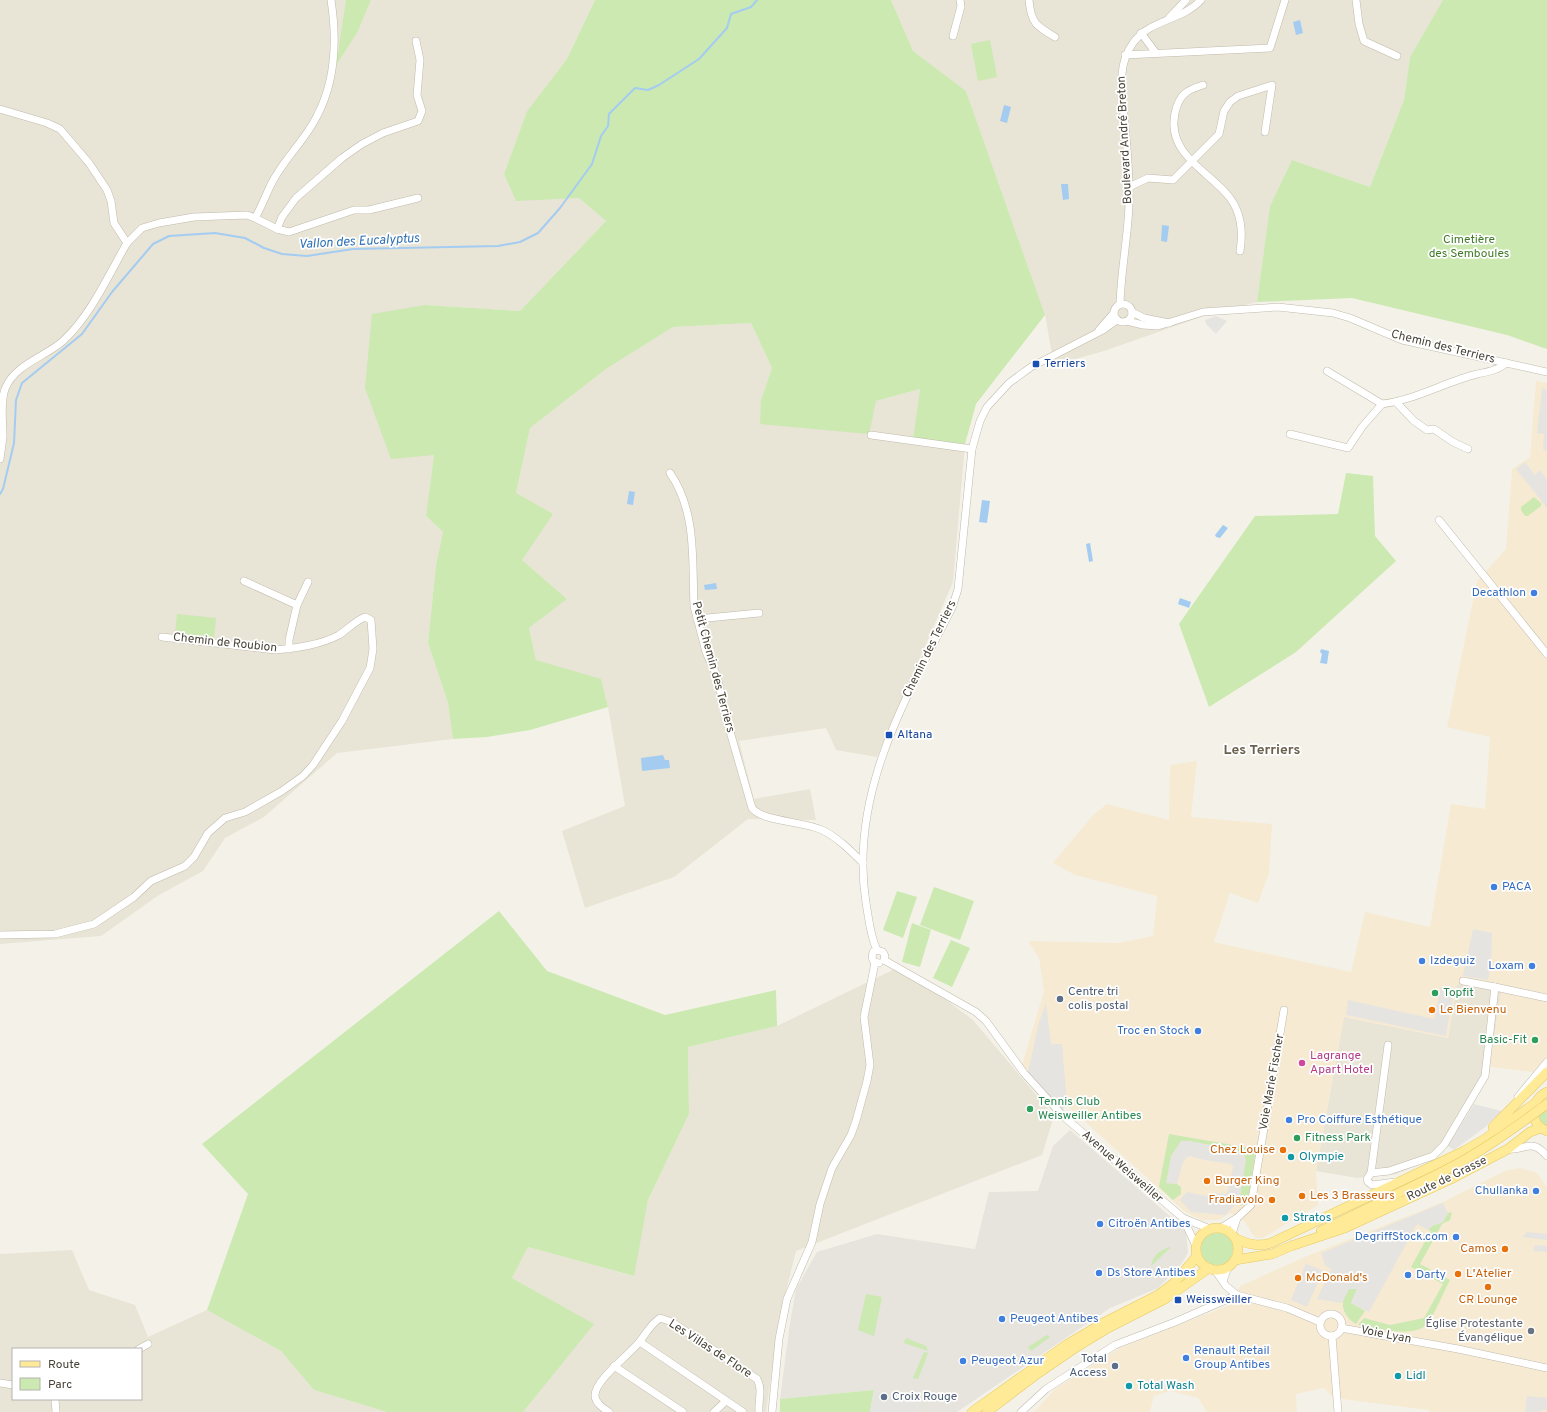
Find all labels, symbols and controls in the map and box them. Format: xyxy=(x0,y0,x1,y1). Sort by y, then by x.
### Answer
street label: Boulevard André Breton xyxy=(1114,75,1136,205)
water label: Vallon des Eucalyptus xyxy=(298,231,420,253)
park label: Cimetière des Semboules xyxy=(1429,232,1509,262)
street label: Chemin des Terriers xyxy=(1389,326,1497,368)
place label: Terriers xyxy=(1044,356,1086,372)
marker: Terriers xyxy=(1031,359,1041,369)
place label: Decathlon xyxy=(1472,585,1526,601)
marker: Decathlon xyxy=(1529,588,1539,598)
street label: Chemin des Terriers xyxy=(899,598,961,700)
street label: Petit Chemin des Terriers xyxy=(688,600,738,734)
street label: Chemin de Roubion xyxy=(172,630,278,656)
place label: Altana xyxy=(897,727,932,743)
marker: Altana xyxy=(884,730,894,740)
district label: Les Terriers xyxy=(1224,742,1301,759)
place label: PACA xyxy=(1502,879,1532,895)
marker: PACA xyxy=(1489,882,1499,892)
place label: Izdeguiz xyxy=(1430,953,1475,969)
marker: Izdeguiz xyxy=(1417,956,1427,966)
place label: Loxam xyxy=(1488,958,1524,974)
marker: Loxam xyxy=(1527,961,1537,971)
place label: Centre tri colis postal xyxy=(1068,984,1128,1014)
place label: Topfit xyxy=(1443,985,1474,1001)
marker: Topfit xyxy=(1430,988,1440,998)
marker: Centre tri colis postal xyxy=(1055,994,1065,1004)
place label: Le Bienvenu xyxy=(1440,1002,1506,1018)
marker: Le Bienvenu xyxy=(1427,1005,1437,1015)
place label: Troc en Stock xyxy=(1117,1023,1190,1039)
marker: Troc en Stock xyxy=(1193,1026,1203,1036)
street label: Voie Marie Fischer xyxy=(1256,1032,1288,1132)
place label: Basic-Fit xyxy=(1479,1032,1527,1048)
marker: Basic-Fit xyxy=(1530,1035,1540,1045)
place label: Lagrange Apart Hotel xyxy=(1310,1048,1373,1078)
marker: Lagrange Apart Hotel xyxy=(1297,1058,1307,1068)
place label: Tennis Club Weisweiller Antibes xyxy=(1038,1094,1142,1124)
marker: Tennis Club Weisweiller Antibes xyxy=(1025,1104,1035,1114)
place label: Pro Coiffure Esthétique xyxy=(1297,1112,1422,1128)
marker: Pro Coiffure Esthétique xyxy=(1284,1115,1294,1125)
street label: Avenue Weisweiller xyxy=(1078,1127,1166,1207)
place label: Fitness Park xyxy=(1305,1130,1371,1146)
marker: Fitness Park xyxy=(1292,1133,1302,1143)
place label: Chez Louise xyxy=(1210,1142,1275,1158)
marker: Chez Louise xyxy=(1278,1145,1288,1155)
place label: Olympie xyxy=(1299,1149,1344,1165)
marker: Olympie xyxy=(1286,1152,1296,1162)
street label: Route de Grasse xyxy=(1404,1153,1490,1205)
place label: Burger King xyxy=(1215,1173,1280,1189)
marker: Burger King xyxy=(1202,1176,1212,1186)
place label: Chullanka xyxy=(1475,1183,1528,1199)
marker: Chullanka xyxy=(1531,1186,1541,1196)
place label: Les 3 Brasseurs xyxy=(1310,1188,1395,1204)
marker: Les 3 Brasseurs xyxy=(1297,1191,1307,1201)
place label: Fradiavolo xyxy=(1209,1192,1264,1208)
marker: Fradiavolo xyxy=(1267,1195,1277,1205)
place label: Stratos xyxy=(1293,1210,1331,1226)
marker: Stratos xyxy=(1280,1213,1290,1223)
place label: Citroën Antibes xyxy=(1108,1216,1191,1232)
marker: Citroën Antibes xyxy=(1095,1219,1105,1229)
place label: DegriffStock.com xyxy=(1355,1229,1448,1245)
marker: DegriffStock.com xyxy=(1451,1232,1461,1242)
place label: Camos xyxy=(1460,1241,1497,1257)
marker: Camos xyxy=(1500,1244,1510,1254)
place label: Ds Store Antibes xyxy=(1107,1265,1196,1281)
place label: L'Atelier xyxy=(1466,1266,1512,1282)
place label: Darty xyxy=(1416,1267,1446,1283)
marker: Ds Store Antibes xyxy=(1094,1268,1104,1278)
marker: L'Atelier xyxy=(1453,1269,1463,1279)
place label: McDonald's xyxy=(1306,1270,1368,1286)
marker: Darty xyxy=(1403,1270,1413,1280)
marker: McDonald's xyxy=(1293,1273,1303,1283)
marker: CR Lounge xyxy=(1483,1282,1493,1292)
place label: Weissweiller xyxy=(1186,1292,1252,1308)
place label: CR Lounge xyxy=(1459,1292,1517,1308)
marker: Weissweiller xyxy=(1173,1295,1183,1305)
place label: Peugeot Antibes xyxy=(1010,1311,1099,1327)
marker: Peugeot Antibes xyxy=(997,1314,1007,1324)
street label: Les Villas de Flore xyxy=(665,1316,755,1382)
place label: Église Protestante Évangélique xyxy=(1425,1316,1523,1346)
street label: Voie Lyan xyxy=(1359,1322,1413,1348)
marker: Église Protestante Évangélique xyxy=(1526,1326,1536,1336)
place label: Renault Retail Group Antibes xyxy=(1194,1343,1270,1373)
legend xyxy=(12,1348,142,1400)
place label: Total Access xyxy=(1069,1351,1107,1381)
place label: Peugeot Azur xyxy=(971,1353,1045,1369)
marker: Renault Retail Group Antibes xyxy=(1181,1353,1191,1363)
marker: Peugeot Azur xyxy=(958,1356,968,1366)
text: Route xyxy=(48,1357,80,1373)
marker: Total Access xyxy=(1110,1361,1120,1371)
place label: Lidl xyxy=(1406,1368,1426,1384)
marker: Lidl xyxy=(1393,1371,1403,1381)
text: Parc xyxy=(48,1377,72,1393)
place label: Total Wash xyxy=(1137,1378,1194,1394)
marker: Total Wash xyxy=(1124,1381,1134,1391)
place label: Croix Rouge xyxy=(892,1389,957,1405)
marker: Croix Rouge xyxy=(879,1392,889,1402)

